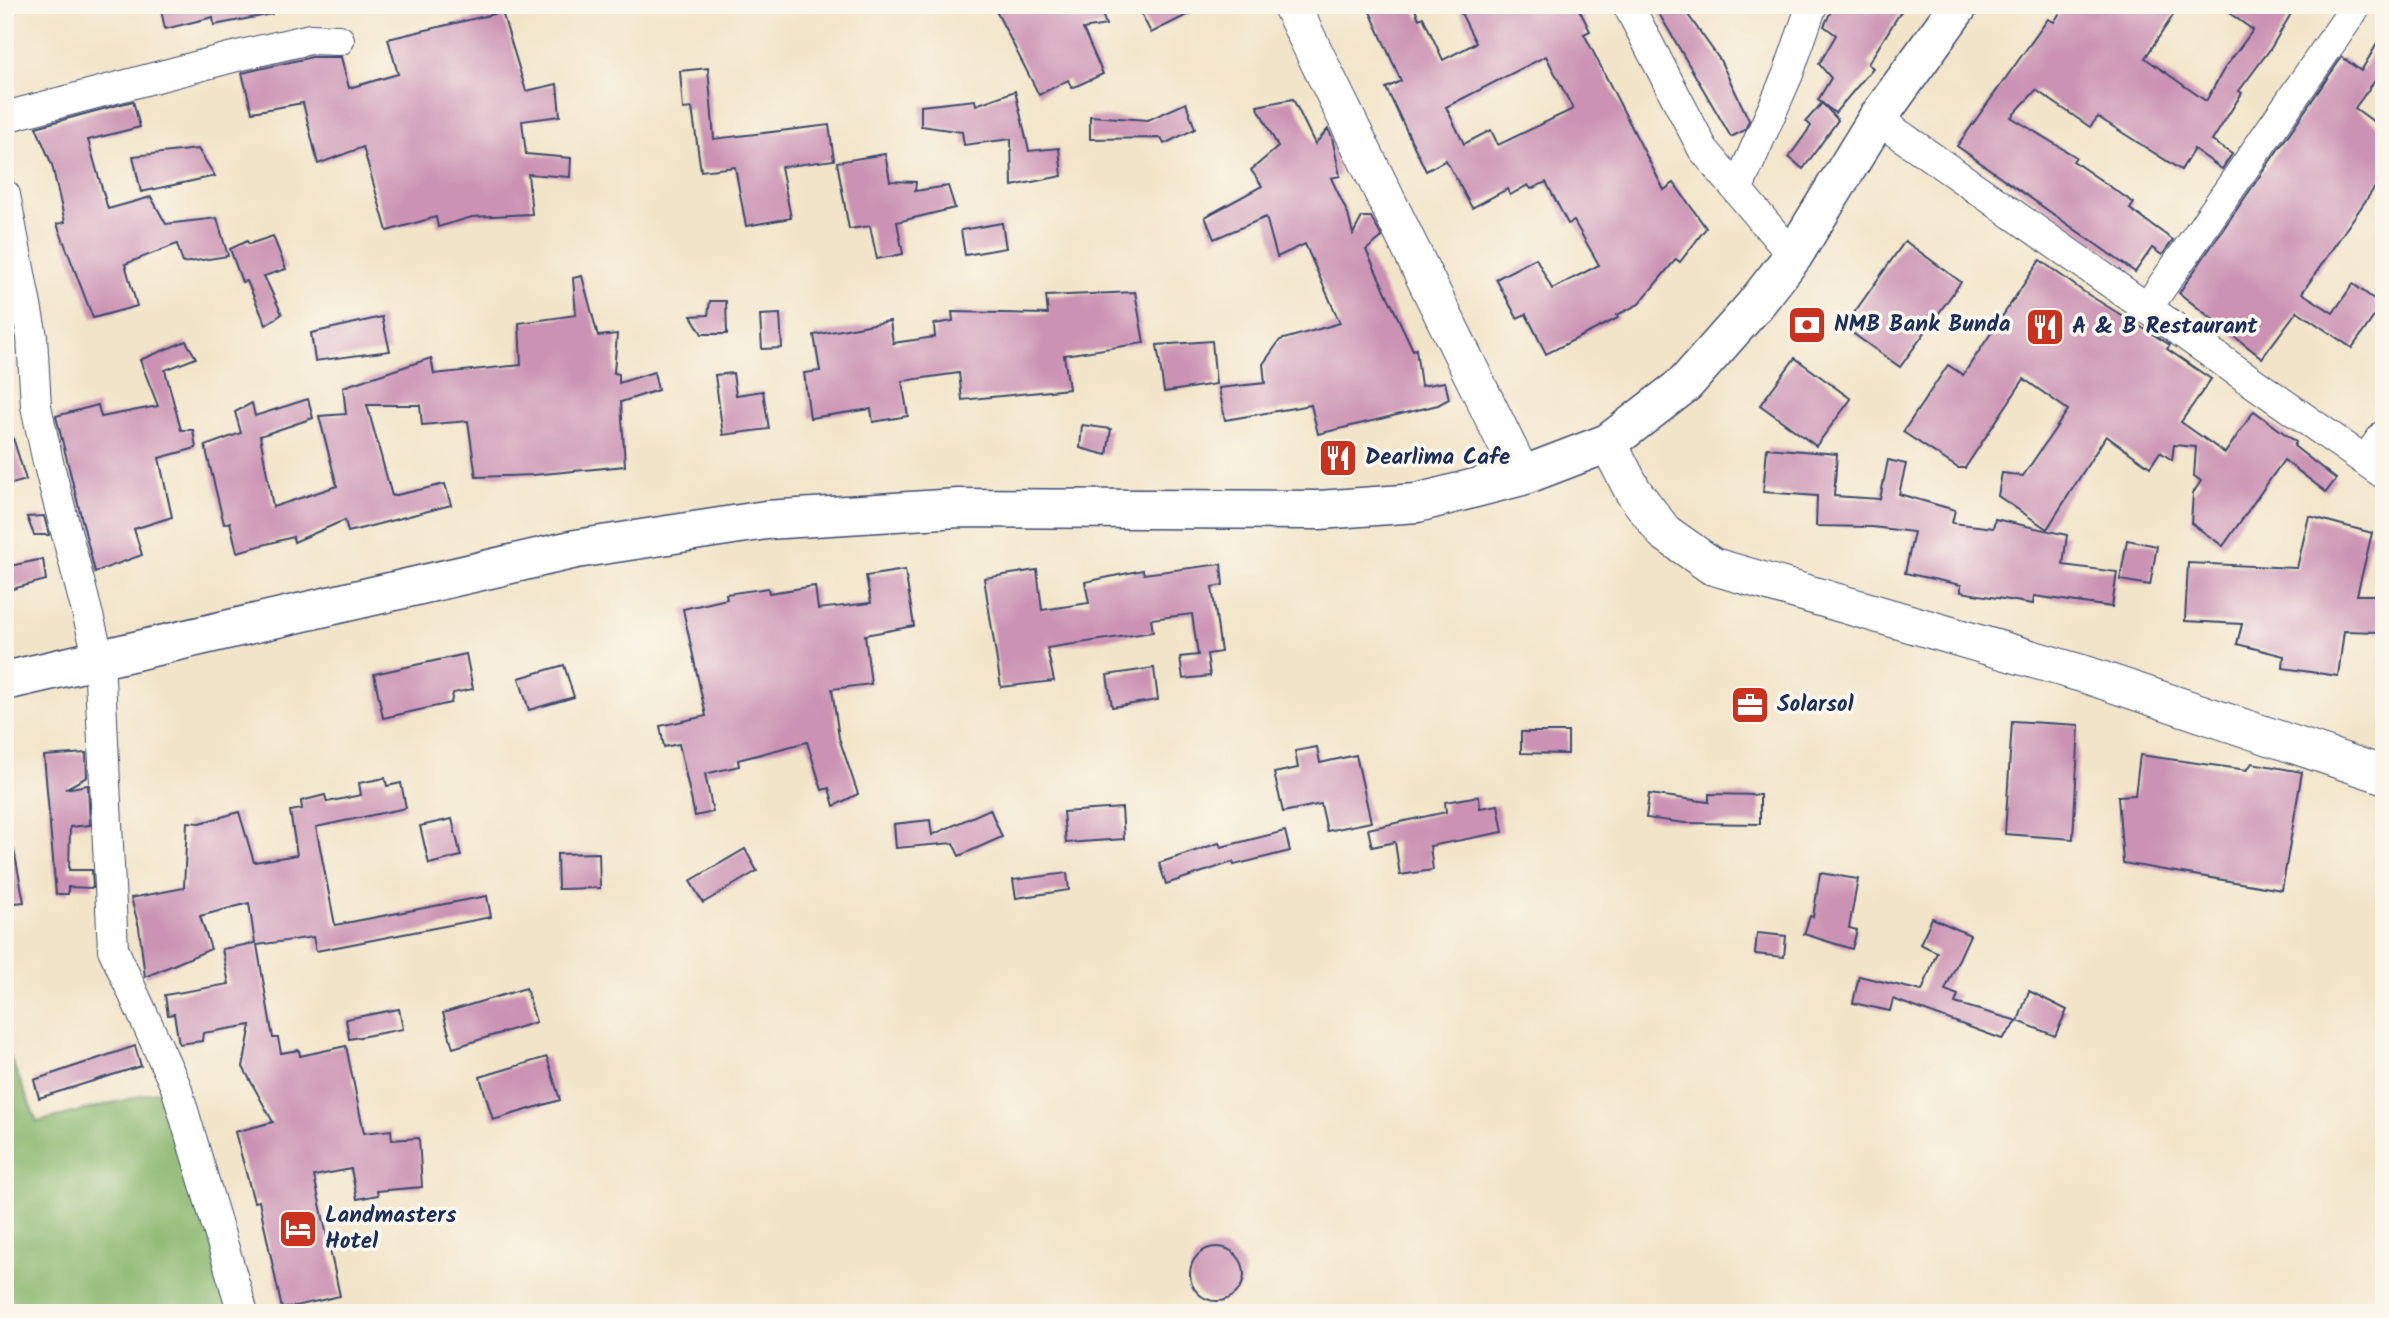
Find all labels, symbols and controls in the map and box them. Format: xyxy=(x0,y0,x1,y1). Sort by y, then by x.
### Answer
bank icon: NMB Bank Bunda xyxy=(1786,304,1828,346)
restaurant icon: A & B Restaurant xyxy=(2024,306,2066,348)
place label: NMB Bank Bunda xyxy=(1834,307,2011,343)
place label: A & B Restaurant xyxy=(2072,309,2258,345)
restaurant icon: Dearlima Cafe xyxy=(1317,437,1359,479)
place label: Dearlima Cafe xyxy=(1365,440,1510,476)
office icon: Solarsol xyxy=(1729,684,1771,726)
place label: Solarsol xyxy=(1777,687,1855,723)
place label: Landmasters Hotel xyxy=(325,1198,457,1260)
hotel icon: Landmasters Hotel xyxy=(277,1208,319,1250)

